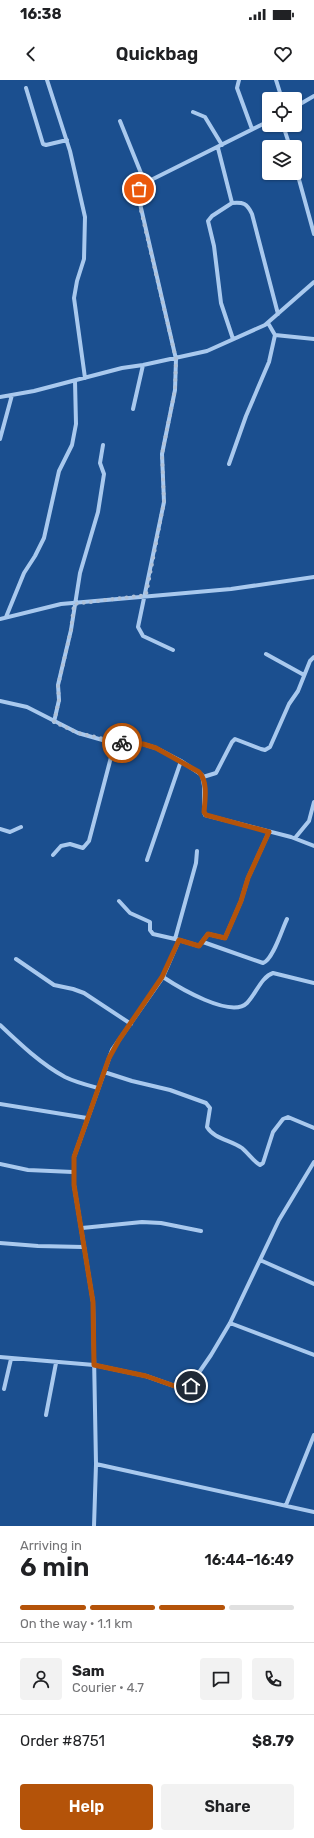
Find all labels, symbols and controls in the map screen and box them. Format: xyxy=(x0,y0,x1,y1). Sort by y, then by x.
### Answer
text: 16:38 xyxy=(20,5,62,23)
icon: back xyxy=(20,43,42,65)
text: Quickbag xyxy=(116,43,198,65)
icon: heart xyxy=(272,43,294,65)
map controls xyxy=(262,92,302,180)
button: locate xyxy=(262,92,302,132)
button: layers xyxy=(262,140,302,180)
pin xyxy=(122,172,156,206)
icon: bag xyxy=(128,178,150,200)
courier xyxy=(102,723,142,763)
icon: bike xyxy=(111,732,133,754)
pin xyxy=(174,1369,208,1403)
icon: home xyxy=(180,1375,202,1397)
text: Arriving in xyxy=(20,1538,82,1553)
text: 16:44–16:49 xyxy=(205,1551,294,1569)
text: 6 min xyxy=(20,1552,90,1583)
text: On the way · 1.1 km xyxy=(20,1616,133,1631)
button: person xyxy=(20,1658,62,1700)
button: chat xyxy=(200,1658,242,1700)
button: phone xyxy=(252,1658,294,1700)
text: Sam xyxy=(72,1662,105,1680)
text: Courier · 4.7 xyxy=(72,1680,144,1695)
text: Order #8751 xyxy=(20,1732,105,1750)
text: $8.79 xyxy=(252,1732,294,1750)
button: Help xyxy=(20,1784,153,1830)
button: Share xyxy=(161,1784,294,1830)

